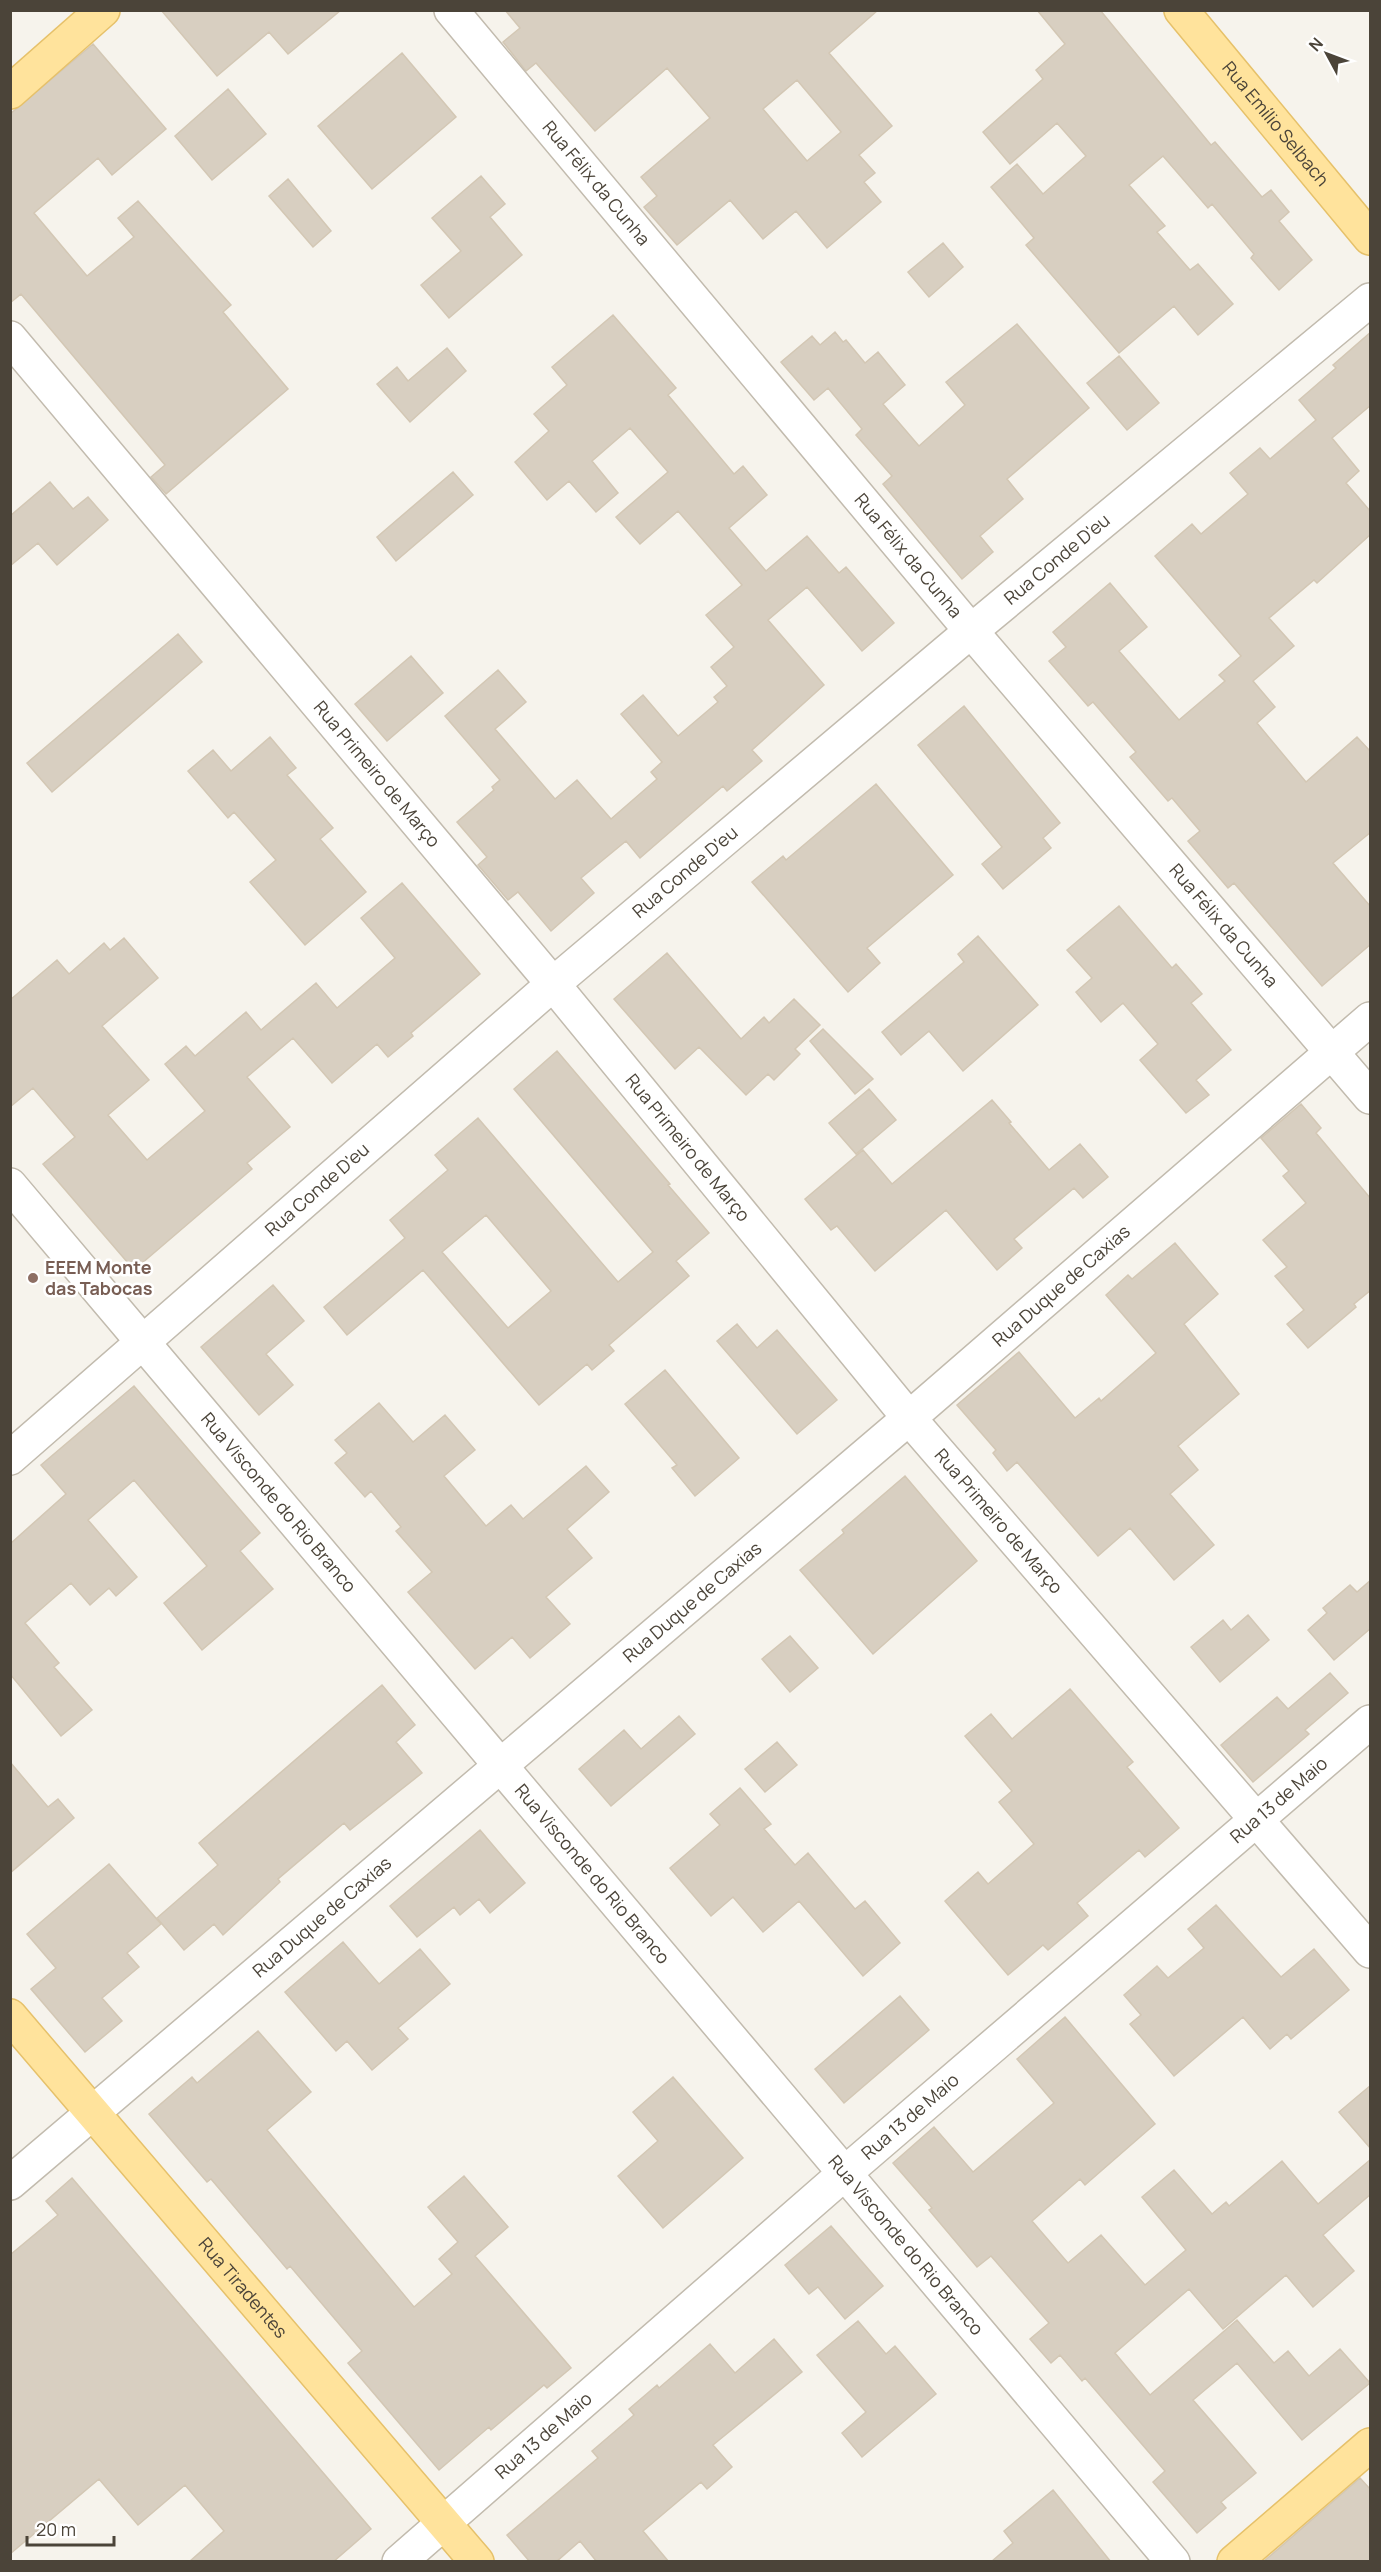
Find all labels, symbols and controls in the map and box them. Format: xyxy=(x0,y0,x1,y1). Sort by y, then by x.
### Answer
north arrow xyxy=(1297,24,1357,84)
text: N xyxy=(1304,33,1328,56)
street label: Rua Emílio Selbach xyxy=(1217,56,1335,191)
street label: Rua Félix da Cunha xyxy=(538,115,656,250)
street label: Rua Félix da Cunha xyxy=(850,488,968,623)
street label: Rua Conde D'eu xyxy=(999,508,1115,610)
street label: Rua Primeiro de Março xyxy=(309,695,446,852)
street label: Rua Conde D'eu xyxy=(627,820,742,923)
street label: Rua Félix da Cunha xyxy=(1164,858,1284,992)
street label: Rua Primeiro de Março xyxy=(621,1068,756,1226)
street label: Rua Conde D'eu xyxy=(260,1137,374,1241)
street label: Rua Duque de Caxias xyxy=(987,1219,1135,1352)
place label: EEEM Monte das Tabocas xyxy=(45,1255,153,1300)
marker: EEEM Monte das Tabocas xyxy=(26,1271,40,1285)
street label: Rua Visconde do Rio Branco xyxy=(196,1407,362,1597)
street label: Rua Primeiro de Março xyxy=(930,1443,1069,1598)
street label: Rua Duque de Caxias xyxy=(617,1536,766,1667)
street label: Rua 13 de Maio xyxy=(1225,1751,1332,1848)
street label: Rua Visconde do Rio Branco xyxy=(510,1778,676,1969)
street label: Rua Duque de Caxias xyxy=(247,1851,396,1982)
street label: Rua 13 de Maio xyxy=(856,2068,963,2165)
street label: Rua Visconde do Rio Branco xyxy=(823,2150,989,2340)
street label: Rua Tiradentes xyxy=(194,2232,293,2343)
street label: Rua 13 de Maio xyxy=(490,2386,597,2484)
scale bar xyxy=(27,2509,114,2547)
text: 20 m xyxy=(36,2517,76,2541)

